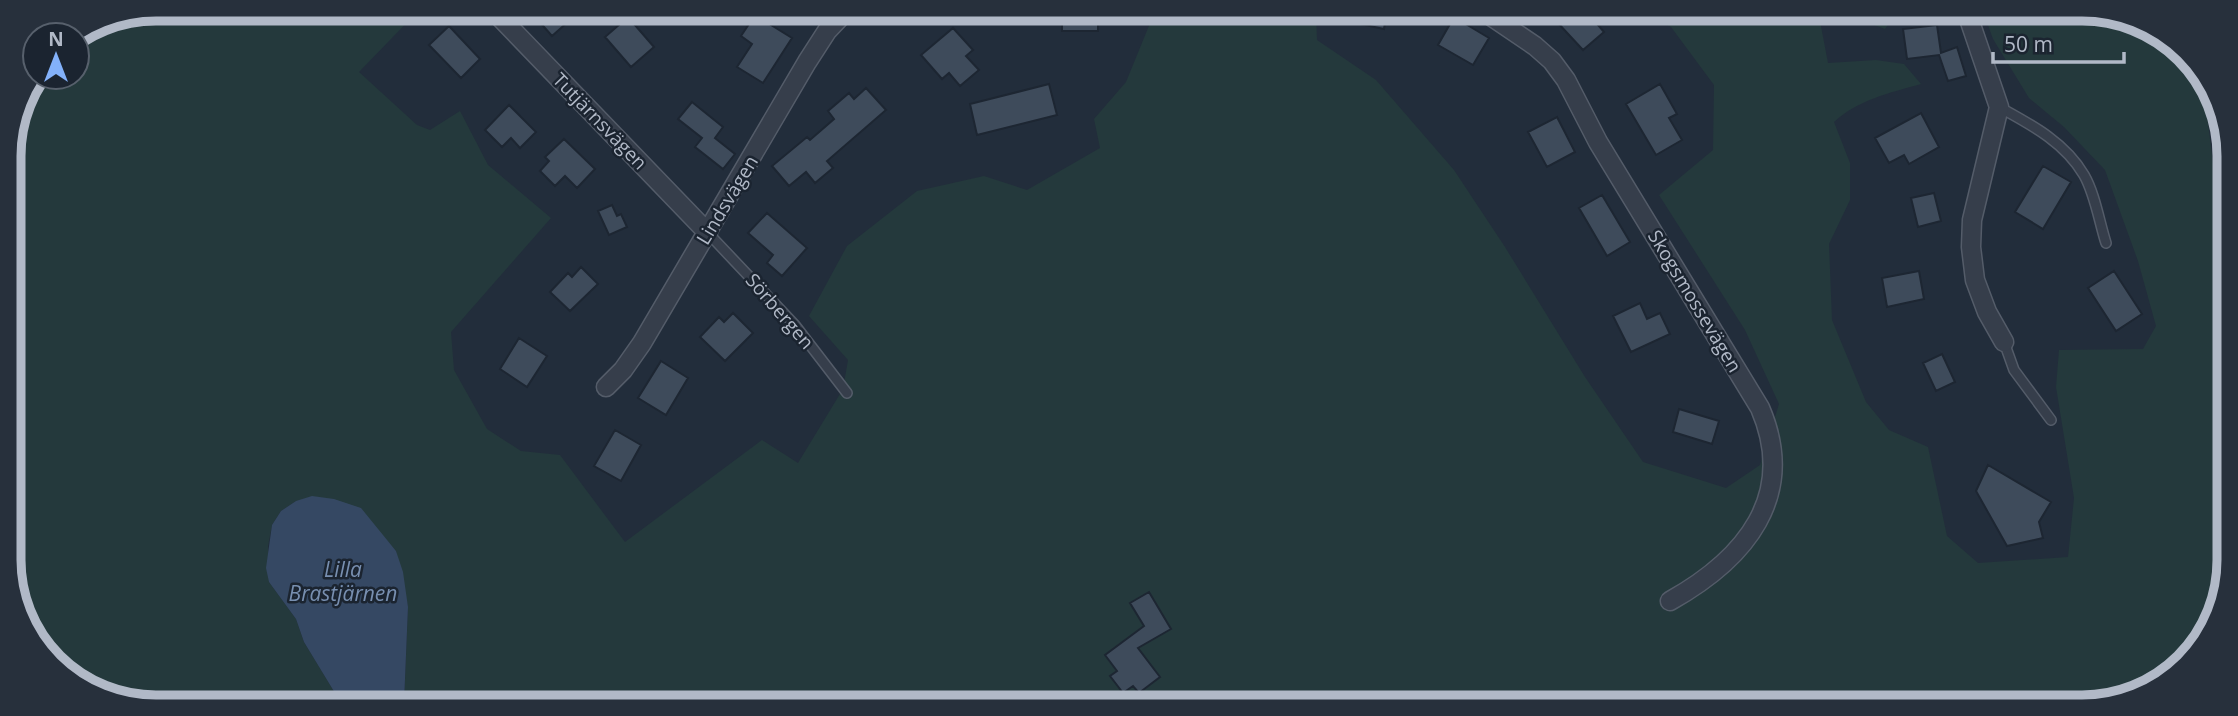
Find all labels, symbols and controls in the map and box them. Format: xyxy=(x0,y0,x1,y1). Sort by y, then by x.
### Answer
north arrow xyxy=(21,21,91,91)
scale bar xyxy=(1993,21,2124,65)
text: N xyxy=(48,26,64,52)
text: 50 m xyxy=(2004,30,2053,58)
street label: Tutjärnsvägen xyxy=(547,67,653,175)
street label: Lindsvägen xyxy=(690,151,764,249)
street label: Skogsmossevägen xyxy=(1642,225,1748,377)
street label: Sörbergen xyxy=(740,268,820,354)
water label: Lilla Brastjärnen xyxy=(289,555,397,607)

